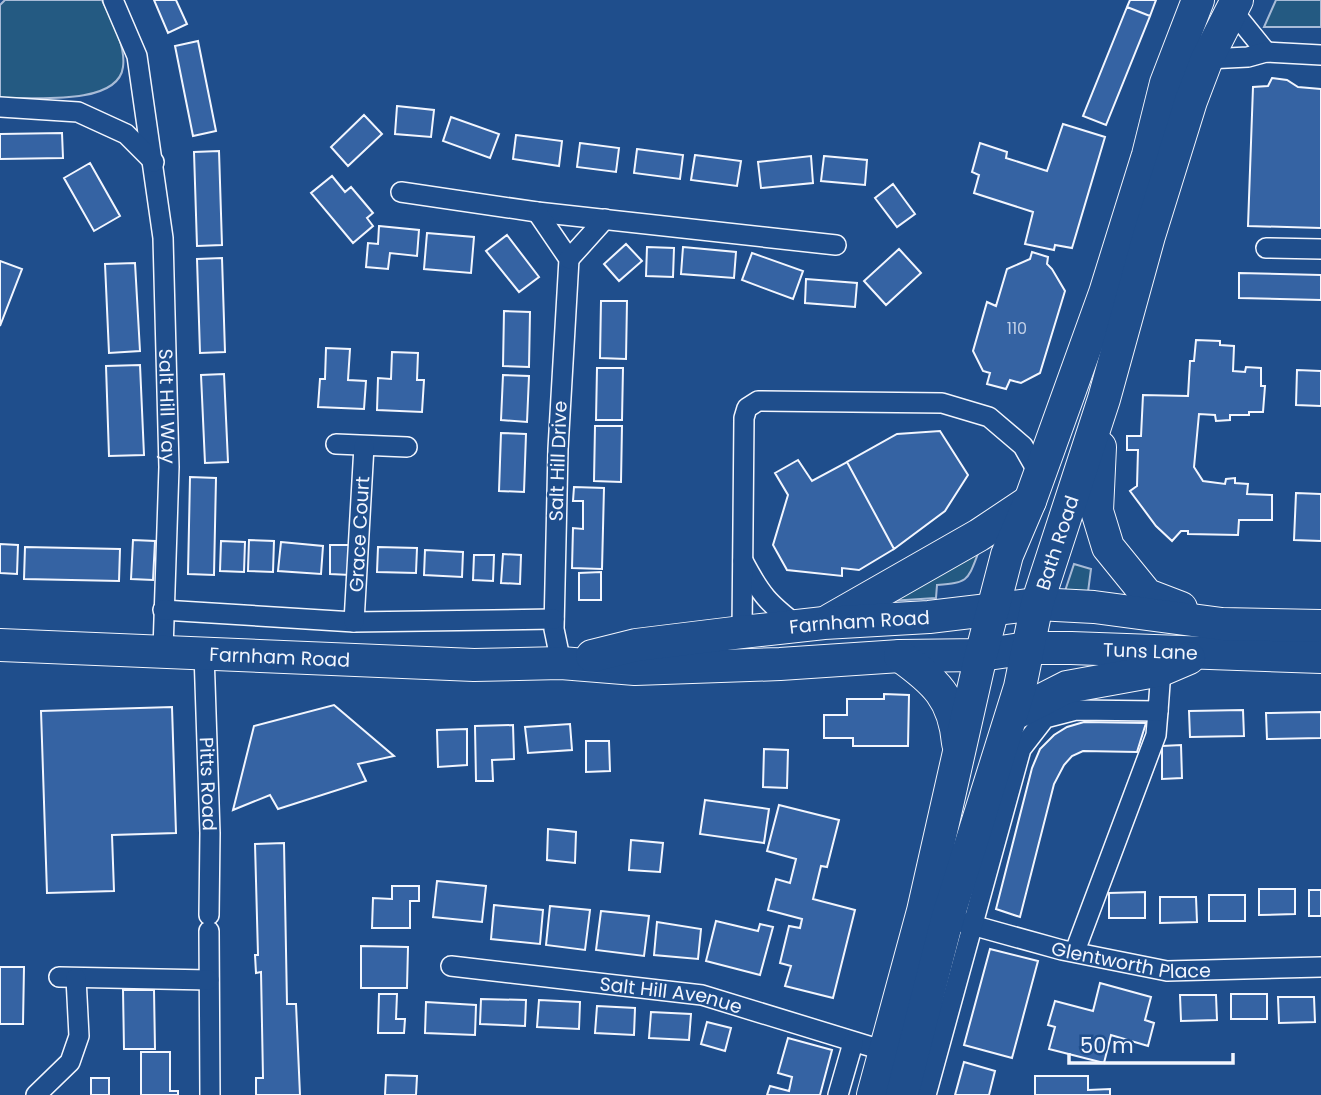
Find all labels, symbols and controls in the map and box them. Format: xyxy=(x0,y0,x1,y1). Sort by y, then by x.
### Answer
house number: 110 xyxy=(1007,317,1027,340)
street label: Salt Hill Way xyxy=(152,348,182,464)
street label: Salt Hill Drive xyxy=(542,400,574,522)
street label: Grace Court xyxy=(342,475,376,593)
street label: Bath Road xyxy=(1029,492,1085,594)
street label: Farnham Road xyxy=(788,603,930,640)
street label: Tuns Lane xyxy=(1103,636,1198,666)
street label: Farnham Road xyxy=(209,640,351,673)
street label: Pitts Road xyxy=(193,737,223,831)
street label: Glentworth Place xyxy=(1048,934,1211,985)
street label: Salt Hill Avenue xyxy=(598,970,746,1020)
scale bar xyxy=(1069,1021,1234,1066)
text: 50 m xyxy=(1080,1031,1134,1060)

